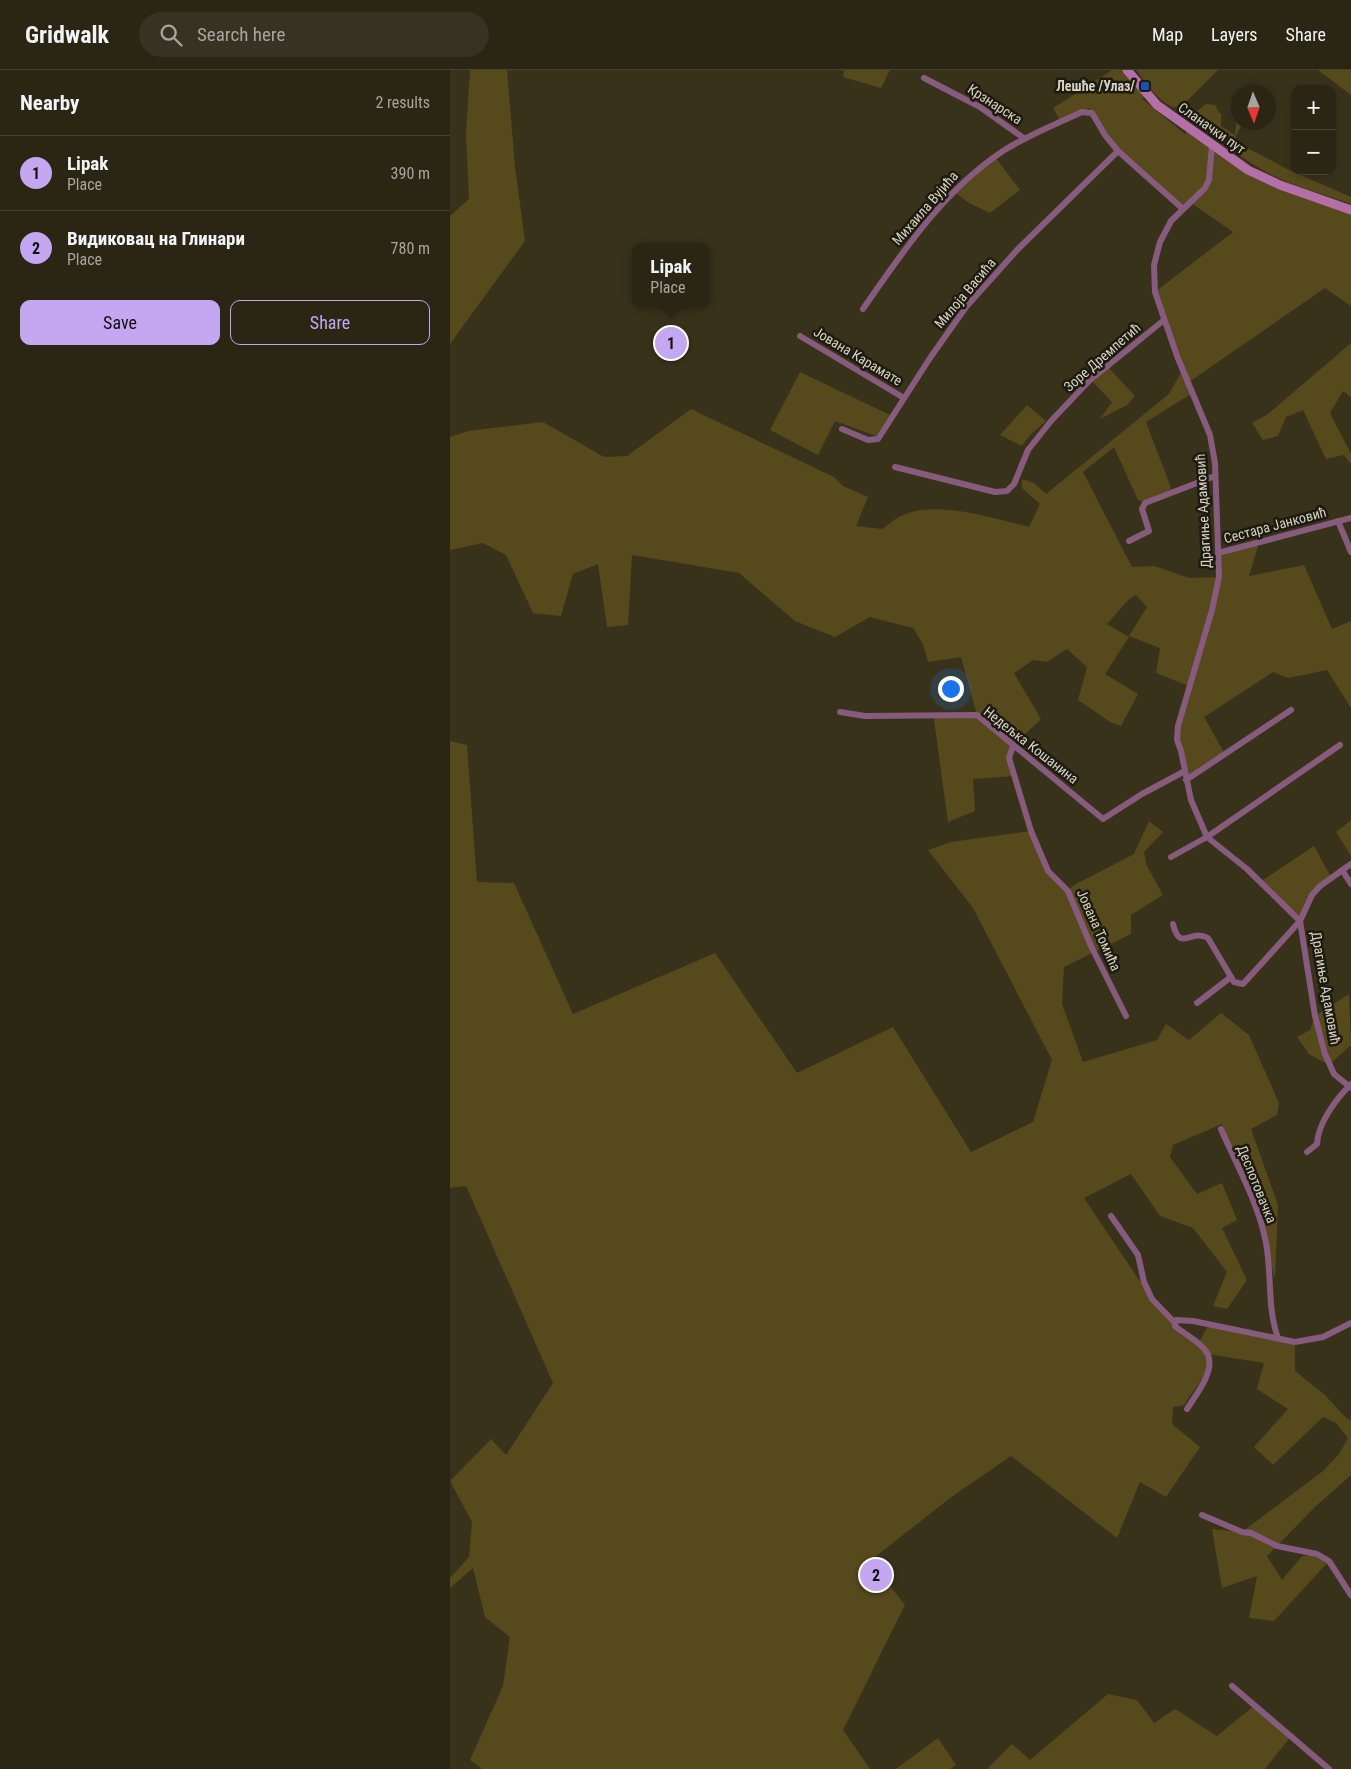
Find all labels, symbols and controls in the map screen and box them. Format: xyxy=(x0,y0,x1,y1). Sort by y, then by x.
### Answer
search box xyxy=(139,12,489,57)
text: Gridwalk xyxy=(25,21,109,49)
icon: search xyxy=(157,21,185,49)
text: Search here xyxy=(197,23,285,46)
text: Map xyxy=(1152,24,1183,45)
text: Layers xyxy=(1211,24,1258,45)
text: Share xyxy=(1286,24,1326,45)
place label: Лешће /Улаз/ xyxy=(1056,78,1135,94)
marker: Лешће /Улаз/ xyxy=(1139,80,1151,92)
street label: Крзнарска xyxy=(965,81,1025,127)
north arrow xyxy=(1231,85,1276,130)
map controls xyxy=(1291,85,1336,175)
button: + xyxy=(1291,85,1336,130)
text: Nearby xyxy=(20,91,79,115)
text: 2 results xyxy=(375,93,430,112)
street label: Сланачки пут xyxy=(1175,99,1249,157)
button: − xyxy=(1291,130,1336,175)
text: Lipak xyxy=(67,152,108,175)
text: 1 xyxy=(32,164,40,183)
text: 390 m xyxy=(391,164,430,183)
street label: Михаила Вујића xyxy=(889,168,961,248)
text: Place xyxy=(67,175,102,194)
text: Видиковац на Глинари xyxy=(67,227,245,250)
text: 2 xyxy=(32,239,40,258)
text: 780 m xyxy=(391,239,430,258)
popup xyxy=(632,243,710,308)
text: Place xyxy=(67,250,102,269)
text: Lipak xyxy=(650,255,692,278)
street label: Милоја Васића xyxy=(931,255,999,331)
text: Place xyxy=(650,278,685,297)
button: Save xyxy=(20,300,220,345)
button: Share xyxy=(230,300,430,345)
street label: Зоре Дремпетић xyxy=(1060,319,1144,395)
street label: Јована Карамате xyxy=(811,323,906,389)
pin: 1 xyxy=(655,324,687,362)
street label: Драгиње Адамовић xyxy=(1192,453,1214,569)
street label: Сестара Јанковић xyxy=(1222,504,1328,546)
your location xyxy=(938,676,964,702)
street label: Недељка Кошанина xyxy=(981,703,1081,787)
street label: Јована Томића xyxy=(1074,887,1124,973)
street label: Драгиње Адамовић xyxy=(1308,930,1344,1046)
street label: Деспотовачка xyxy=(1234,1143,1280,1225)
pin: 2 xyxy=(860,1556,892,1594)

